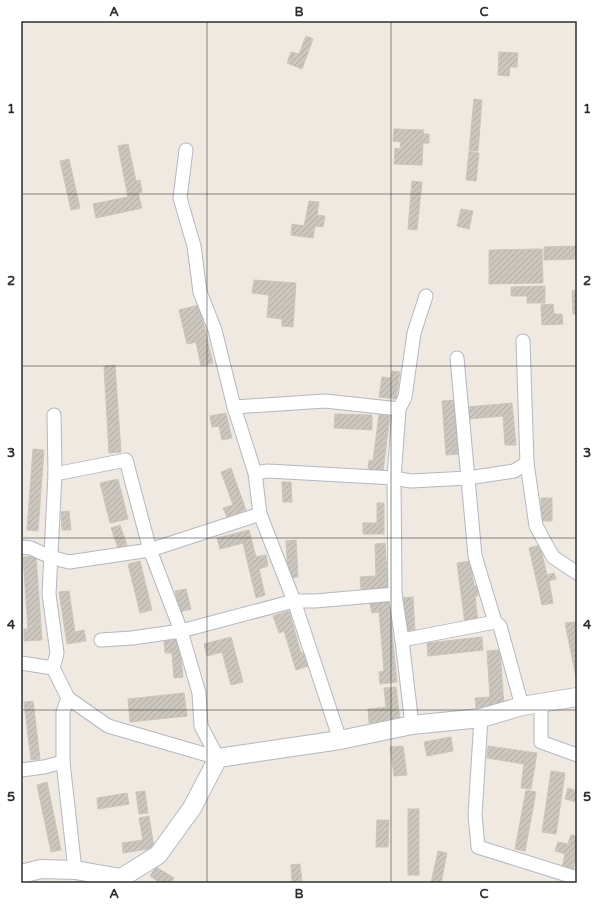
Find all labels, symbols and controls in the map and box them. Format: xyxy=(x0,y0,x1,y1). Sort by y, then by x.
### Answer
text: A xyxy=(109,4,119,20)
text: B xyxy=(294,4,304,20)
text: C xyxy=(479,4,489,20)
text: 1 xyxy=(7,101,15,117)
text: 1 xyxy=(583,101,591,117)
text: 2 xyxy=(7,273,15,289)
text: 2 xyxy=(583,273,591,289)
text: 3 xyxy=(7,445,15,461)
text: 3 xyxy=(583,445,591,461)
text: 4 xyxy=(7,617,16,633)
text: 4 xyxy=(583,617,592,633)
text: 5 xyxy=(7,789,15,805)
text: 5 xyxy=(583,789,591,805)
text: A xyxy=(109,886,119,902)
text: B xyxy=(294,886,304,902)
text: C xyxy=(479,886,489,902)

